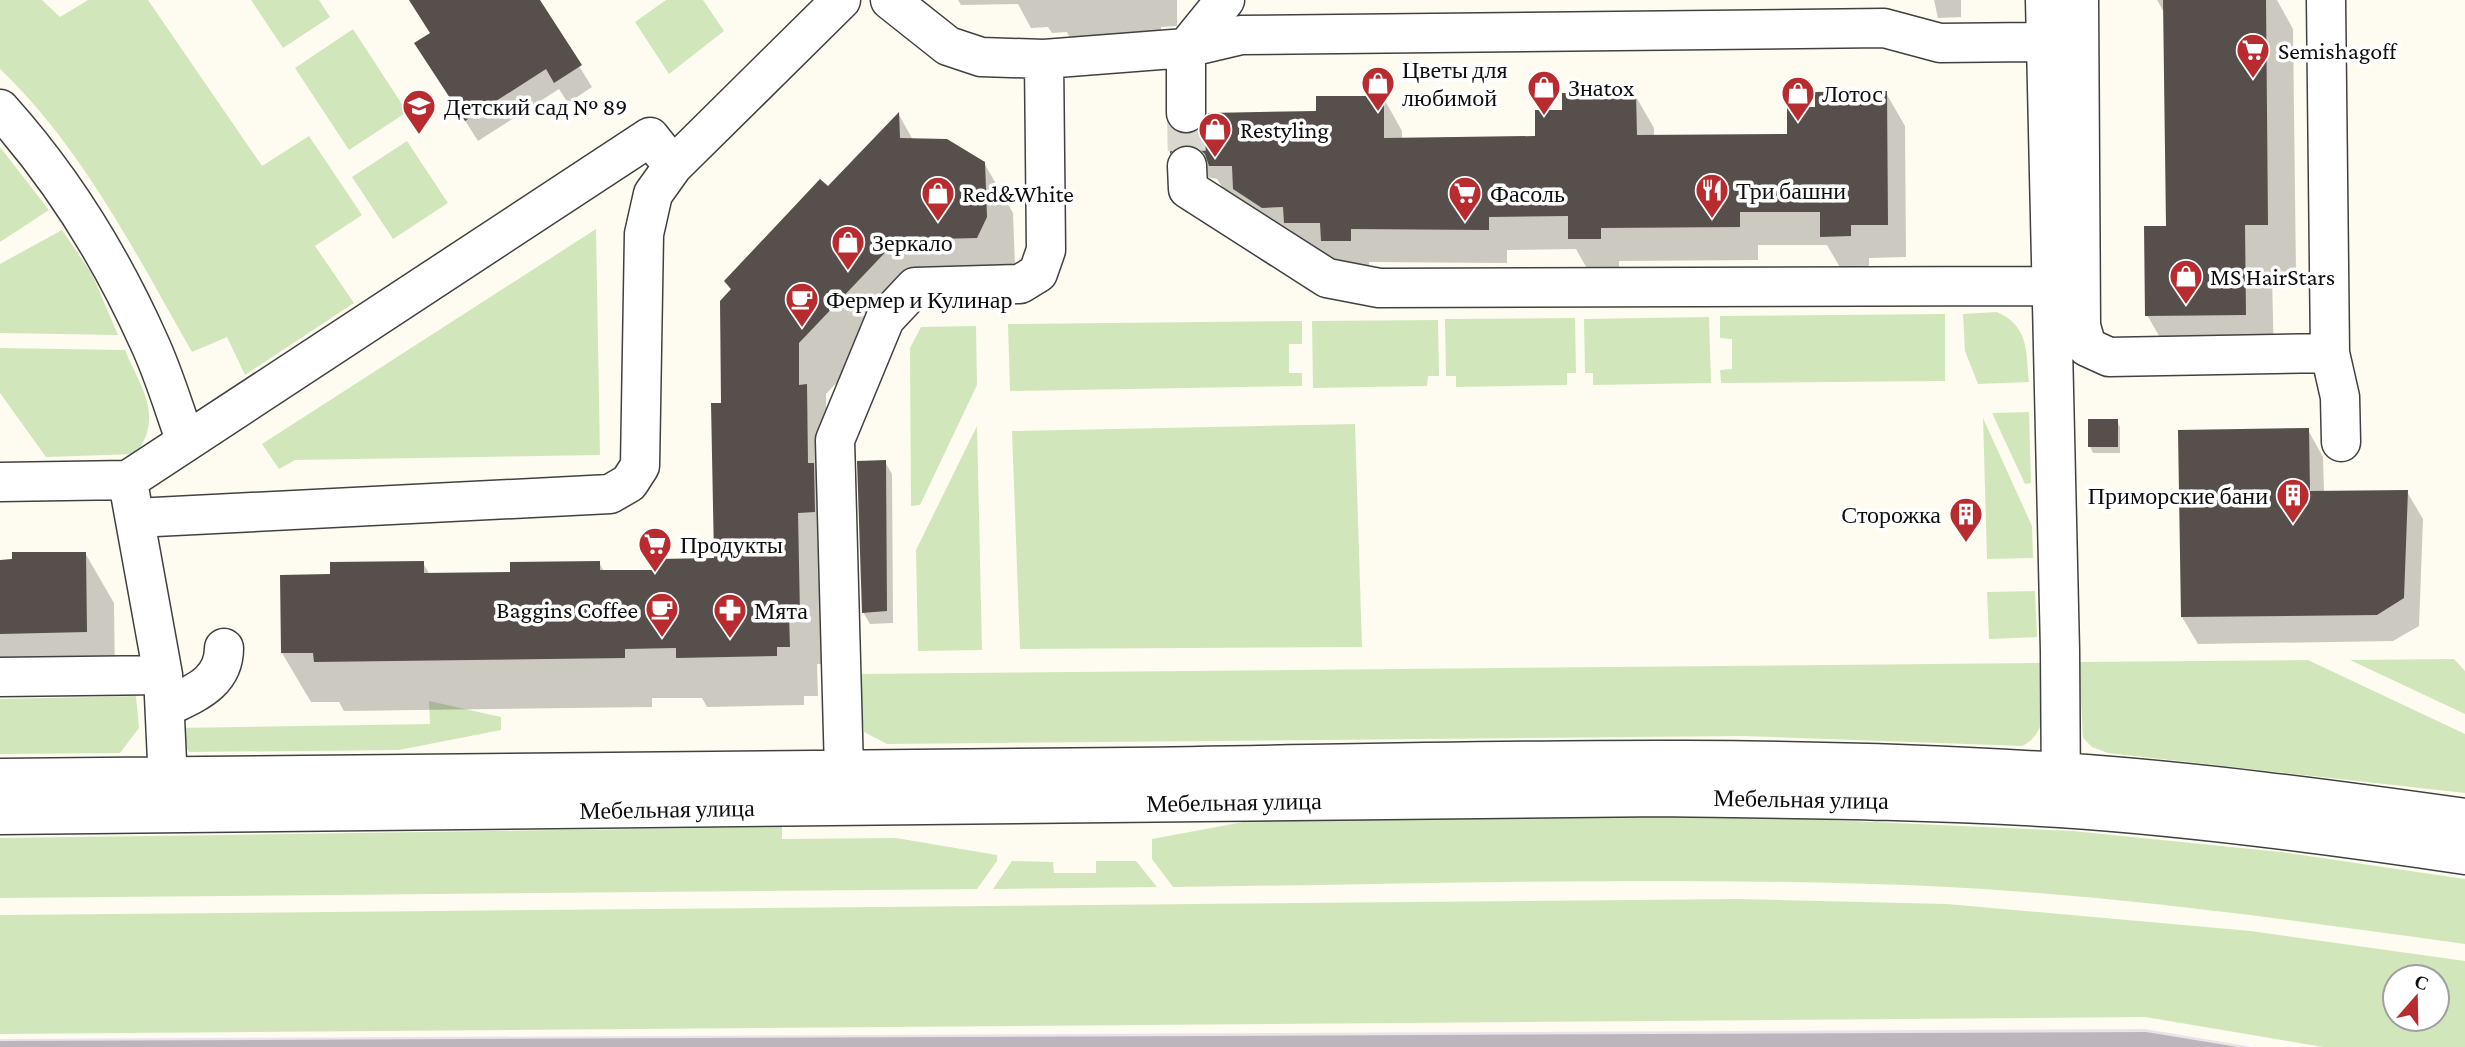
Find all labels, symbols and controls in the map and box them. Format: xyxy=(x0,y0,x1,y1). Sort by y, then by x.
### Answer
supermarket icon: Semishagoff xyxy=(2234,31,2272,80)
place label: Semishagoff xyxy=(2278,37,2398,64)
place label: Цветы для любимой xyxy=(1402,56,1508,111)
shop icon: Цветы для любимой xyxy=(1359,64,1397,113)
shop icon: Знаtox xyxy=(1525,68,1563,117)
place label: Знаtox xyxy=(1568,74,1634,101)
shop icon: Лотос xyxy=(1779,74,1817,123)
place label: Лотос xyxy=(1822,80,1883,107)
school or university icon: Детский сад № 89 xyxy=(400,87,438,136)
place label: Детский сад № 89 xyxy=(444,93,627,120)
shop icon: Restyling xyxy=(1196,110,1234,159)
place label: Restyling xyxy=(1240,116,1329,143)
restaurant icon: Три башни xyxy=(1693,171,1731,220)
shop icon: Red&White xyxy=(919,174,957,223)
supermarket icon: Фасоль xyxy=(1446,174,1484,223)
place label: Три башни xyxy=(1736,177,1846,204)
place label: Red&White xyxy=(962,180,1074,207)
place label: Фасоль xyxy=(1490,180,1565,207)
shop icon: Зеркало xyxy=(829,223,867,272)
place label: Зеркало xyxy=(872,229,953,256)
shop icon: MS HairStars xyxy=(2167,257,2205,306)
place label: MS HairStars xyxy=(2210,263,2335,290)
cafe icon: Фермер и Кулинар xyxy=(783,280,821,329)
place label: Фермер и Кулинар xyxy=(826,286,1012,313)
building icon: Приморские бани xyxy=(2274,476,2312,525)
place label: Приморские бани xyxy=(2088,482,2268,509)
building icon: Сторожка xyxy=(1947,495,1985,544)
place label: Сторожка xyxy=(1841,501,1941,528)
supermarket icon: Продукты xyxy=(636,525,674,574)
place label: Продукты xyxy=(680,531,783,558)
cafe icon: Baggins Coffee xyxy=(643,590,681,639)
pharmacy icon: Мята xyxy=(711,591,749,640)
place label: Baggins Coffee xyxy=(496,596,638,623)
place label: Мята xyxy=(754,597,808,624)
street label: Мебельная улица xyxy=(1713,784,1889,814)
street label: Мебельная улица xyxy=(1146,787,1322,817)
street label: Мебельная улица xyxy=(579,794,755,824)
north arrow xyxy=(2381,963,2451,1033)
text: С xyxy=(2412,970,2432,995)

